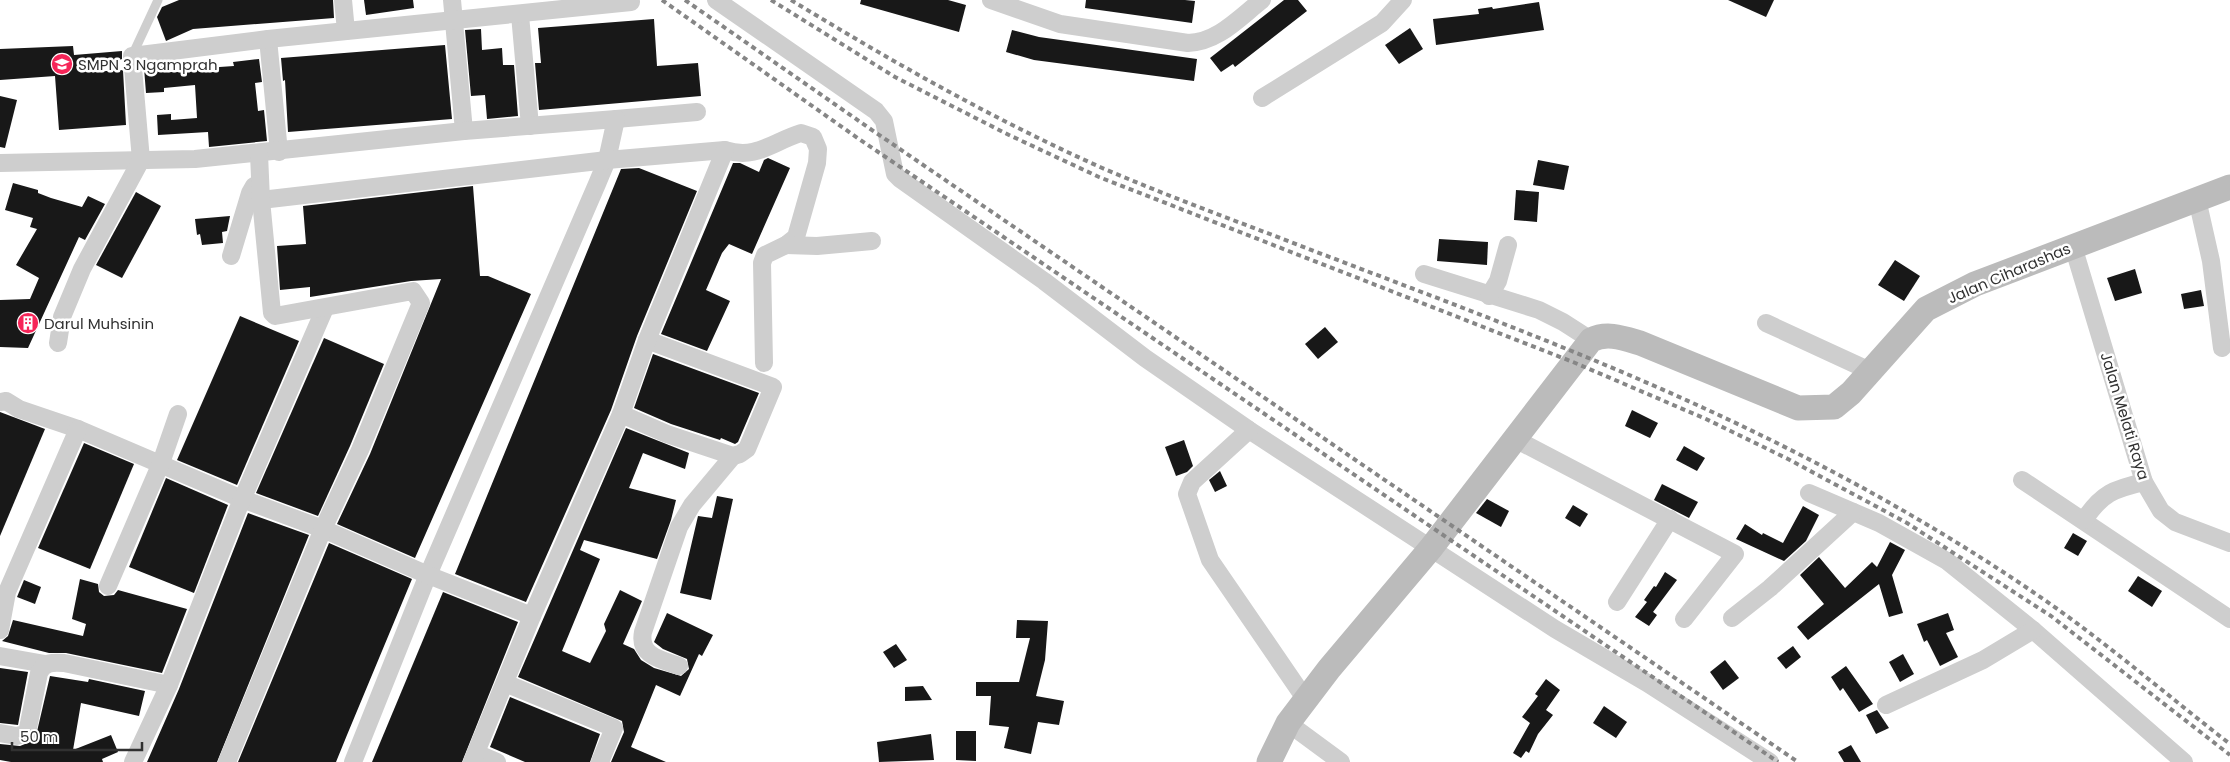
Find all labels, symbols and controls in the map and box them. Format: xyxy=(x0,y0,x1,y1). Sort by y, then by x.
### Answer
school or university icon: SMPN 3 Ngamprah xyxy=(50,52,74,76)
place label: SMPN 3 Ngamprah xyxy=(78,54,218,75)
street label: Jalan Ciharashas xyxy=(1944,238,2074,308)
building icon: Darul Muhsinin xyxy=(16,311,40,335)
place label: Darul Muhsinin xyxy=(44,313,154,334)
street label: Jalan Melati Raya xyxy=(2096,350,2154,482)
scale bar xyxy=(12,720,142,752)
text: 50 m xyxy=(20,726,58,747)

